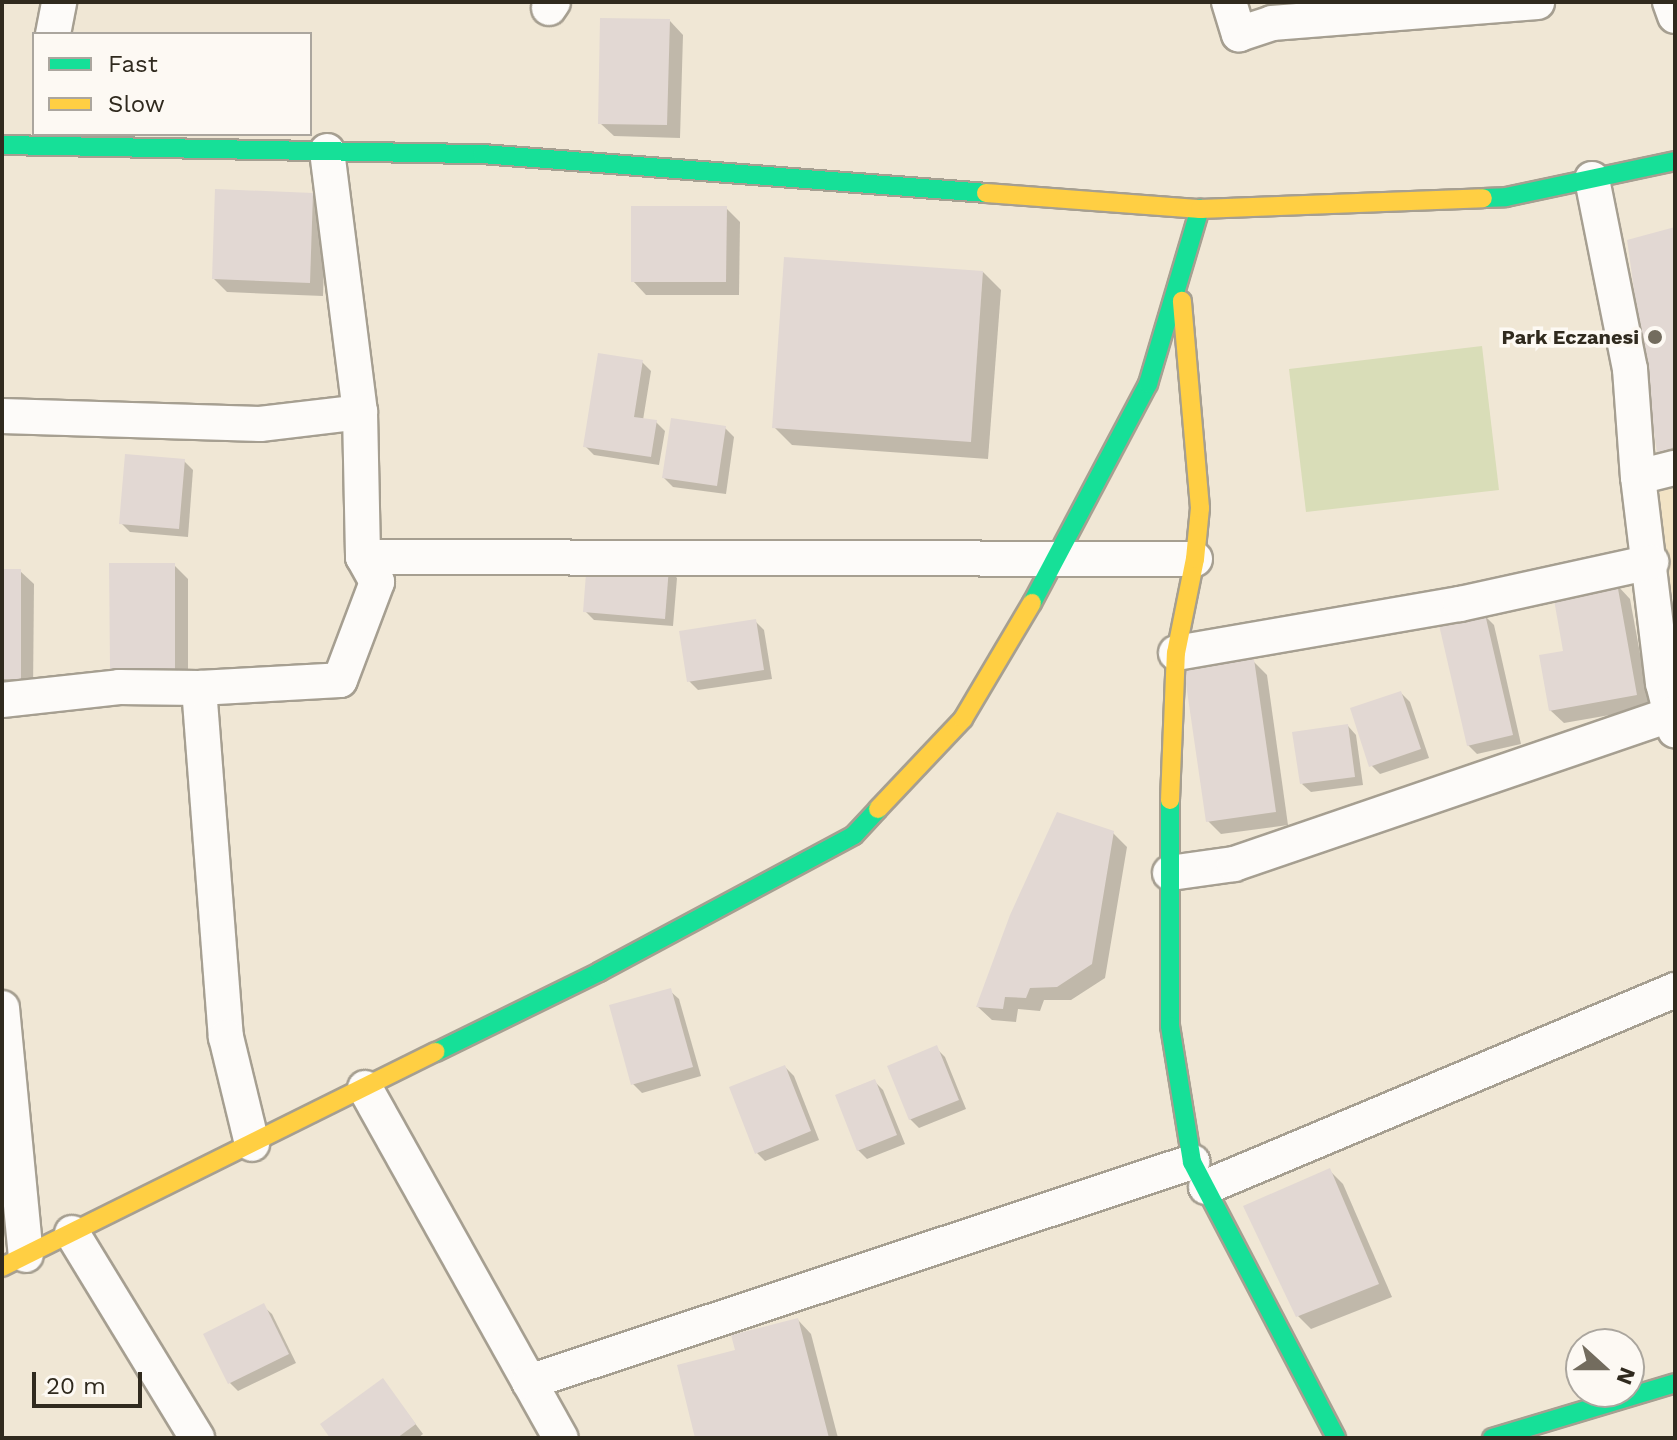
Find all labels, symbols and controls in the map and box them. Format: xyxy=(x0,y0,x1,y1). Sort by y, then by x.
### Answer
legend xyxy=(32,32,312,136)
text: Fast xyxy=(108,50,158,78)
text: Slow xyxy=(108,90,165,118)
place label: Park Eczanesi xyxy=(1501,325,1639,349)
marker: Park Eczanesi xyxy=(1646,328,1664,346)
north arrow xyxy=(1565,1328,1645,1408)
scale bar xyxy=(36,1356,146,1406)
text: N xyxy=(1611,1364,1641,1388)
text: 20 m xyxy=(46,1372,106,1400)

